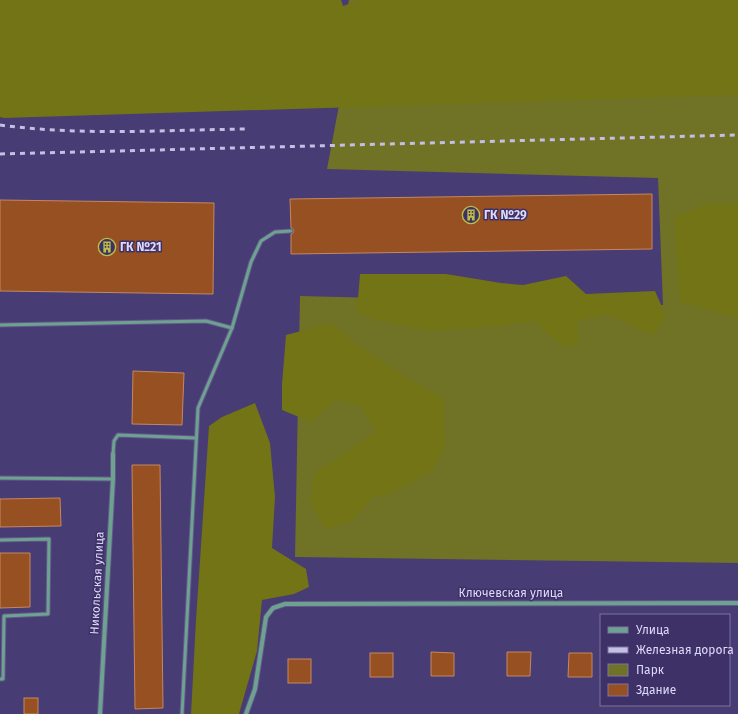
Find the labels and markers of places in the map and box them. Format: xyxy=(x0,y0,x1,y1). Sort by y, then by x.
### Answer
building icon: ГК №29 xyxy=(461,205,481,225)
place label: ГК №29 xyxy=(484,208,527,222)
building icon: ГК №21 xyxy=(97,237,117,257)
place label: ГК №21 xyxy=(120,240,162,254)

